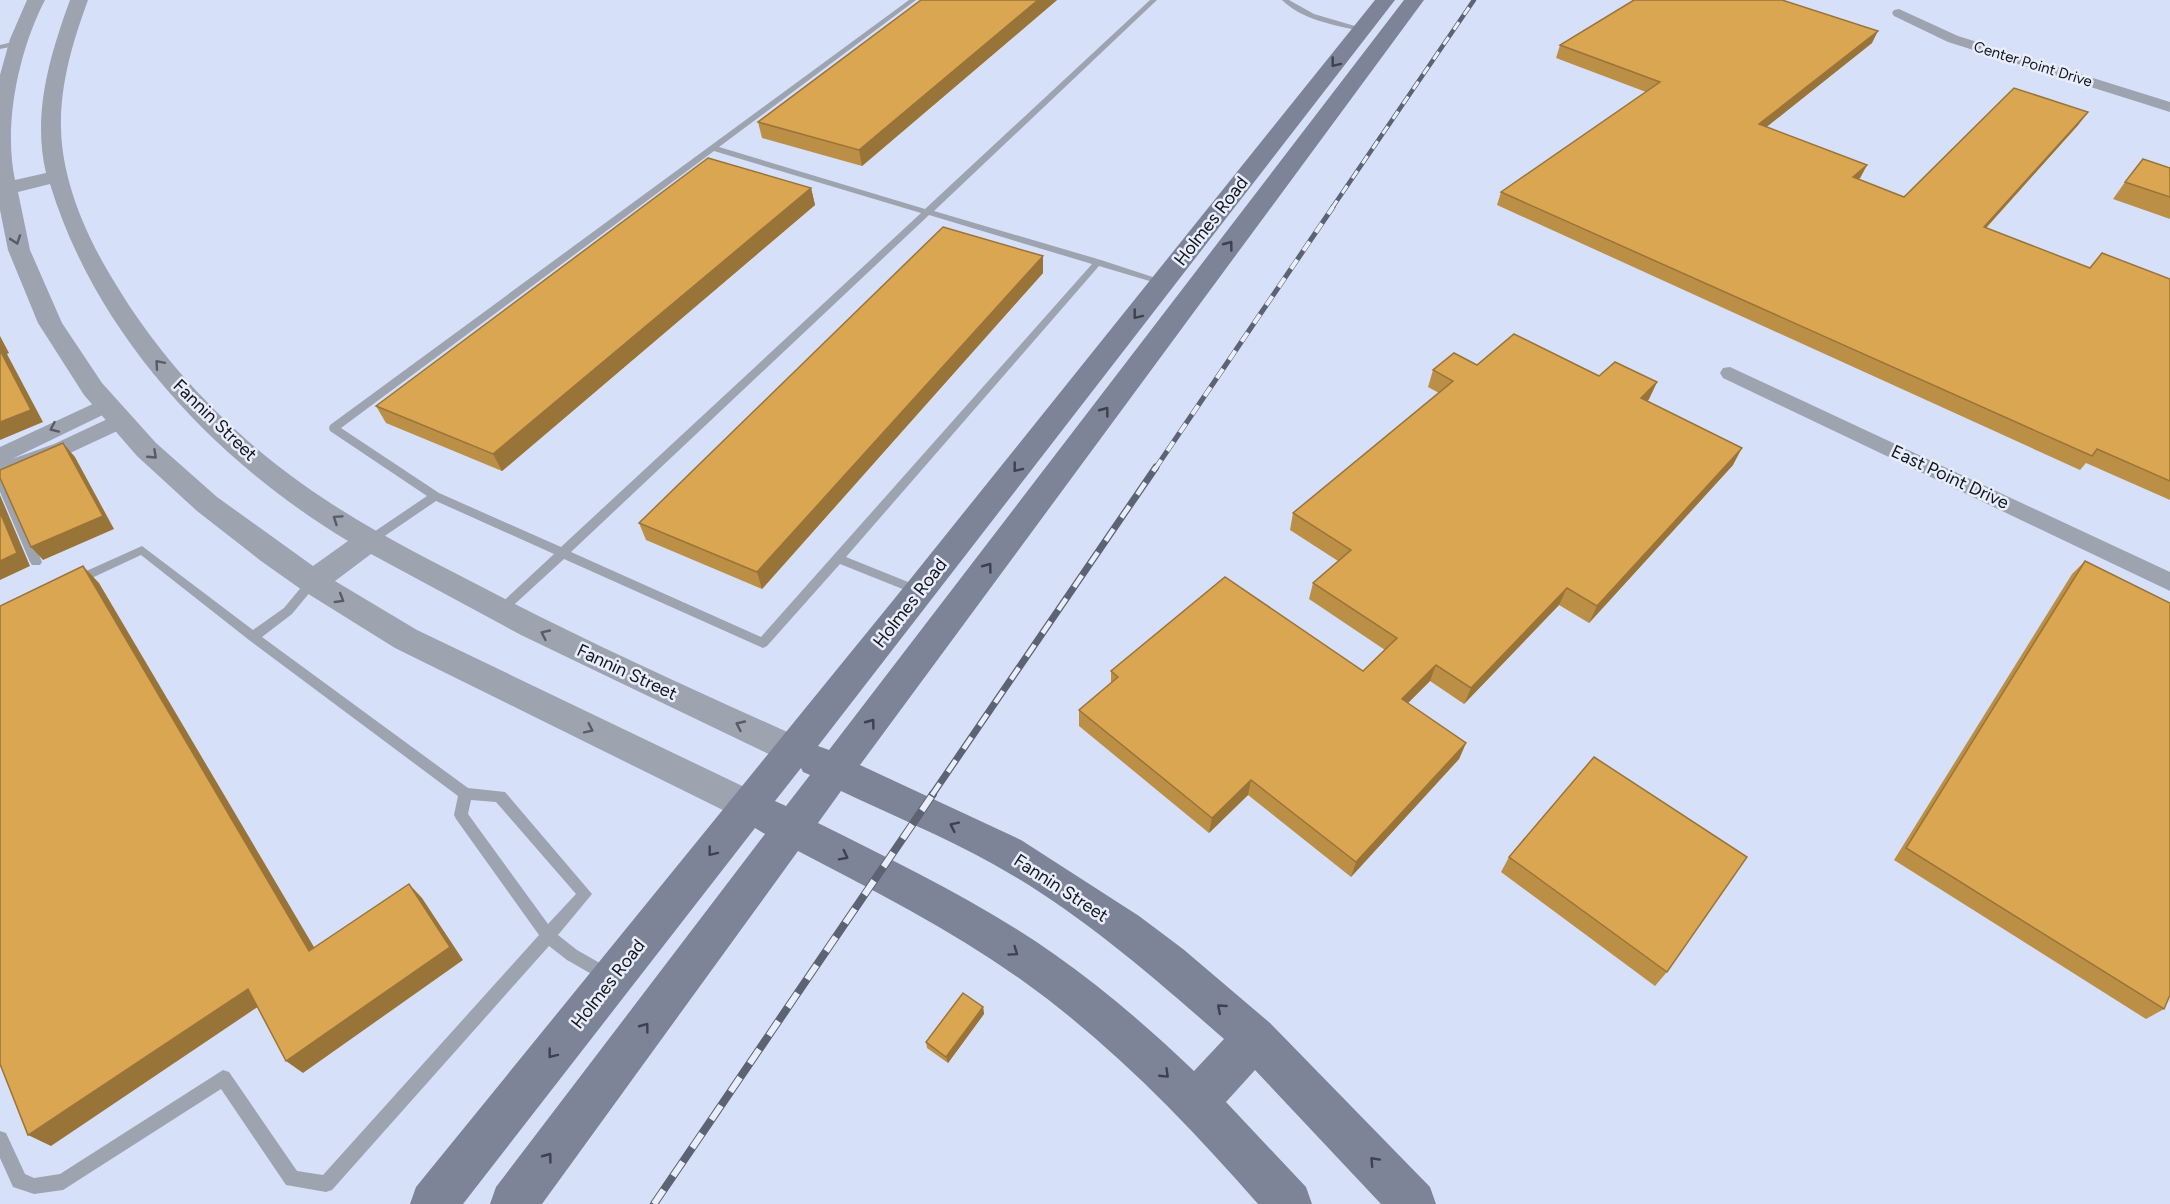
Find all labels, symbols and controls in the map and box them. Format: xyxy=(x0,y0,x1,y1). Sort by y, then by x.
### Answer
street label: Center Point Drive xyxy=(1971,37,2095,91)
one-way arrow xyxy=(1332,56,1343,67)
street label: Holmes Road xyxy=(1169,172,1253,270)
one-way arrow xyxy=(8,234,21,245)
one-way arrow xyxy=(1222,241,1233,252)
one-way arrow xyxy=(1133,308,1144,319)
one-way arrow xyxy=(156,360,167,371)
street label: Fannin Street xyxy=(169,375,262,466)
one-way arrow xyxy=(1098,407,1109,418)
one-way arrow xyxy=(50,421,61,433)
street label: East Point Drive xyxy=(1888,440,2012,514)
one-way arrow xyxy=(145,448,156,459)
one-way arrow xyxy=(1013,461,1024,472)
one-way arrow xyxy=(333,515,344,526)
street label: Holmes Road xyxy=(868,554,952,652)
one-way arrow xyxy=(981,563,992,574)
one-way arrow xyxy=(334,592,344,604)
one-way arrow xyxy=(540,629,551,641)
street label: Fannin Street xyxy=(573,639,681,705)
one-way arrow xyxy=(864,718,875,729)
one-way arrow xyxy=(583,721,594,733)
one-way arrow xyxy=(736,721,747,733)
one-way arrow xyxy=(950,822,961,833)
one-way arrow xyxy=(709,845,720,856)
one-way arrow xyxy=(838,848,849,860)
street label: Fannin Street xyxy=(1010,849,1112,927)
street label: Holmes Road xyxy=(566,935,650,1033)
one-way arrow xyxy=(1007,944,1018,955)
one-way arrow xyxy=(1217,1004,1228,1015)
one-way arrow xyxy=(638,1023,649,1034)
one-way arrow xyxy=(549,1048,560,1059)
one-way arrow xyxy=(1159,1067,1169,1078)
one-way arrow xyxy=(541,1153,552,1164)
one-way arrow xyxy=(1370,1157,1381,1168)

